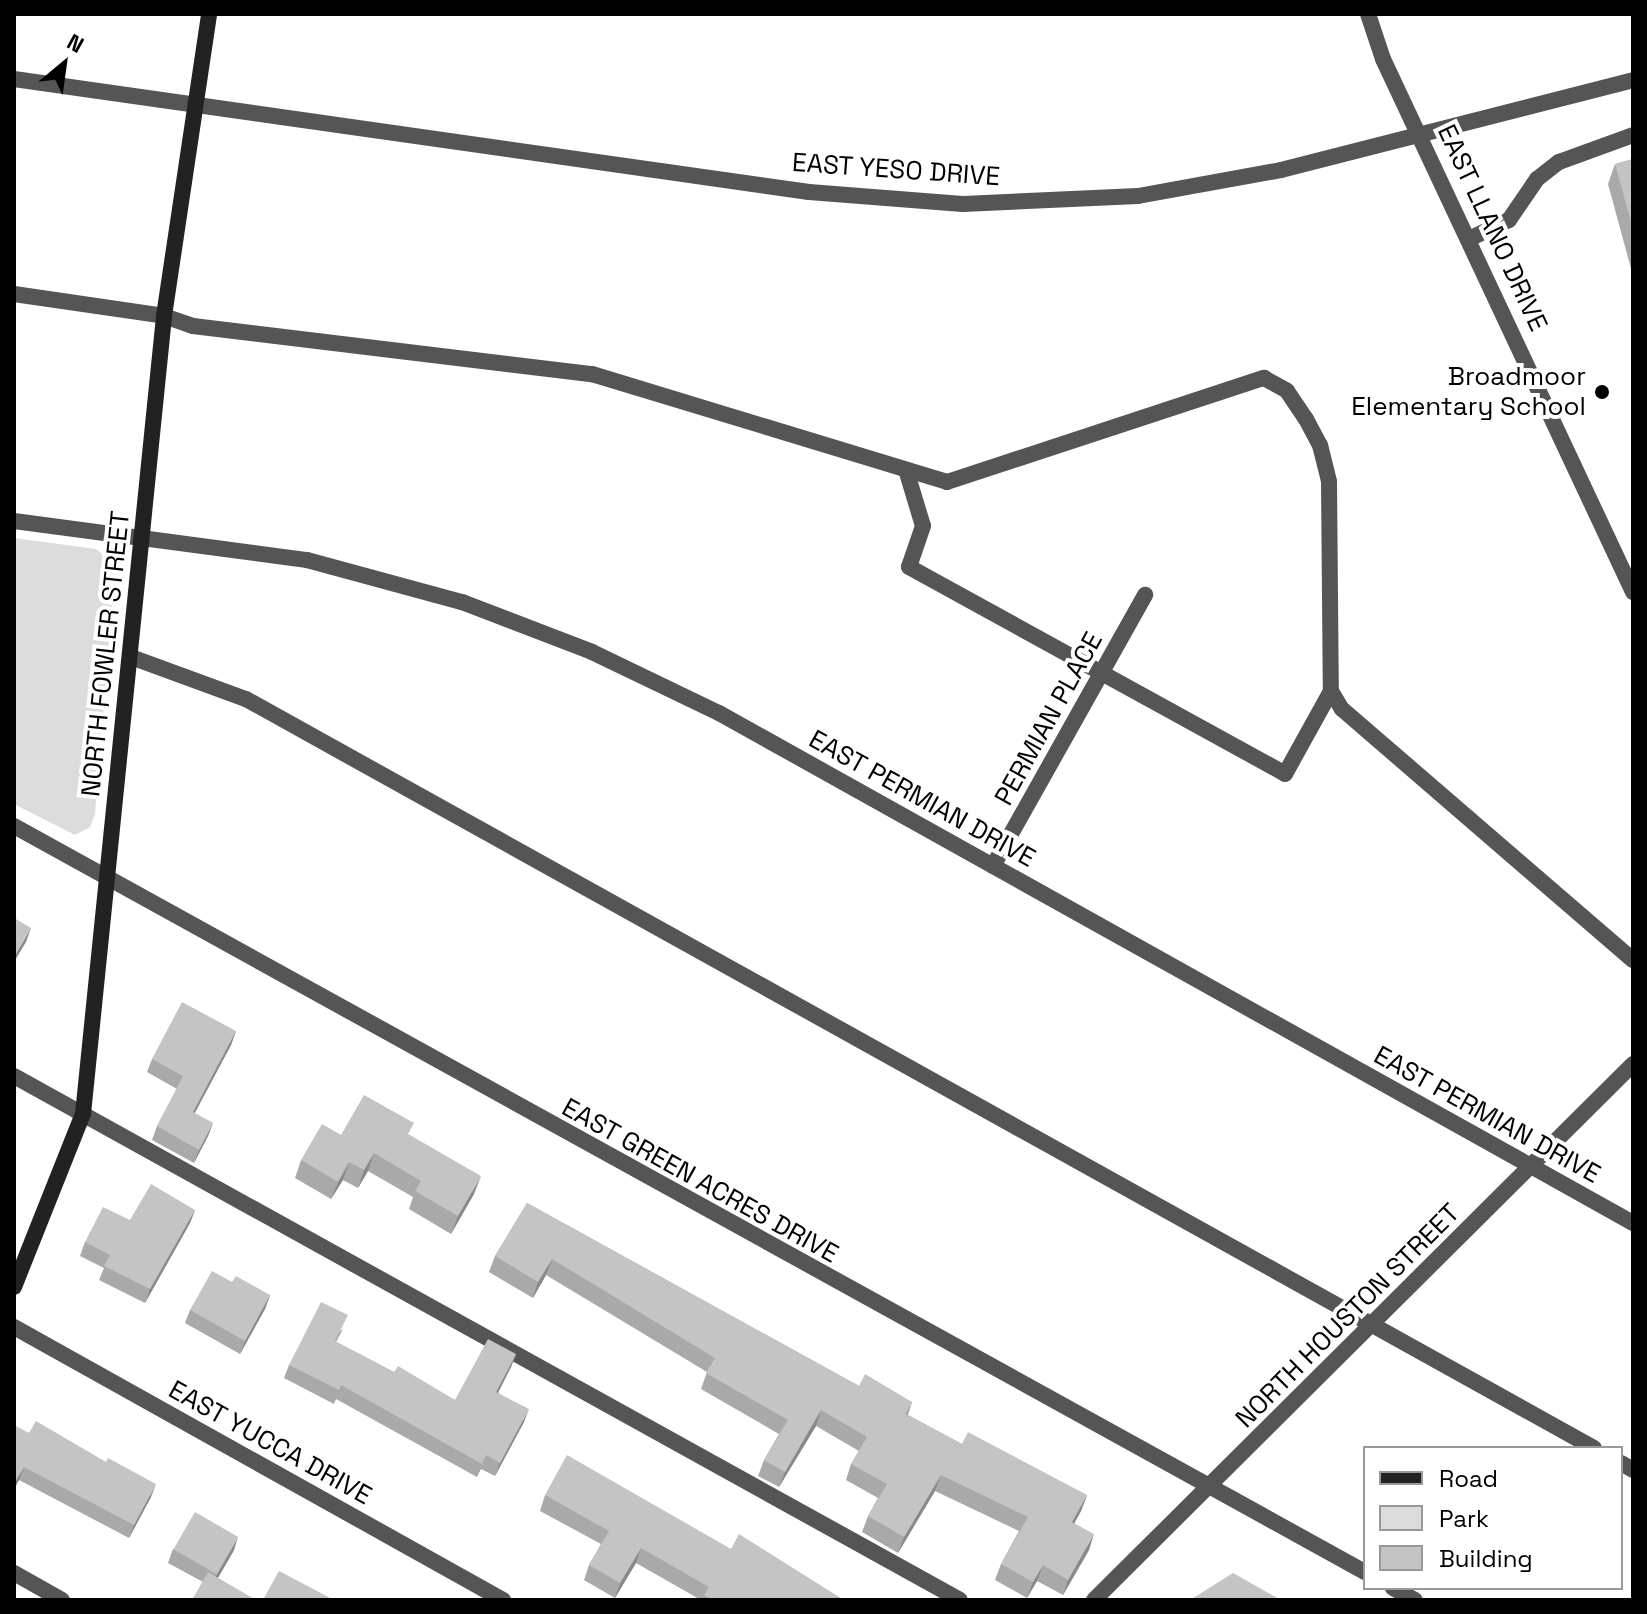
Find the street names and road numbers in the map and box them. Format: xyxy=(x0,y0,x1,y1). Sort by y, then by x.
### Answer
street label: EAST LLANO DRIVE xyxy=(1430,119,1554,337)
street label: EAST YESO DRIVE xyxy=(791,147,1001,193)
street label: NORTH FOWLER STREET xyxy=(75,510,137,798)
street label: PERMIAN PLACE xyxy=(989,627,1109,811)
street label: EAST PERMIAN DRIVE xyxy=(803,724,1041,874)
street label: EAST PERMIAN DRIVE xyxy=(1368,1040,1606,1190)
street label: EAST GREEN ACRES DRIVE xyxy=(556,1092,844,1270)
street label: NORTH HOUSTON STREET xyxy=(1229,1197,1467,1435)
street label: EAST YUCCA DRIVE xyxy=(163,1374,377,1512)

